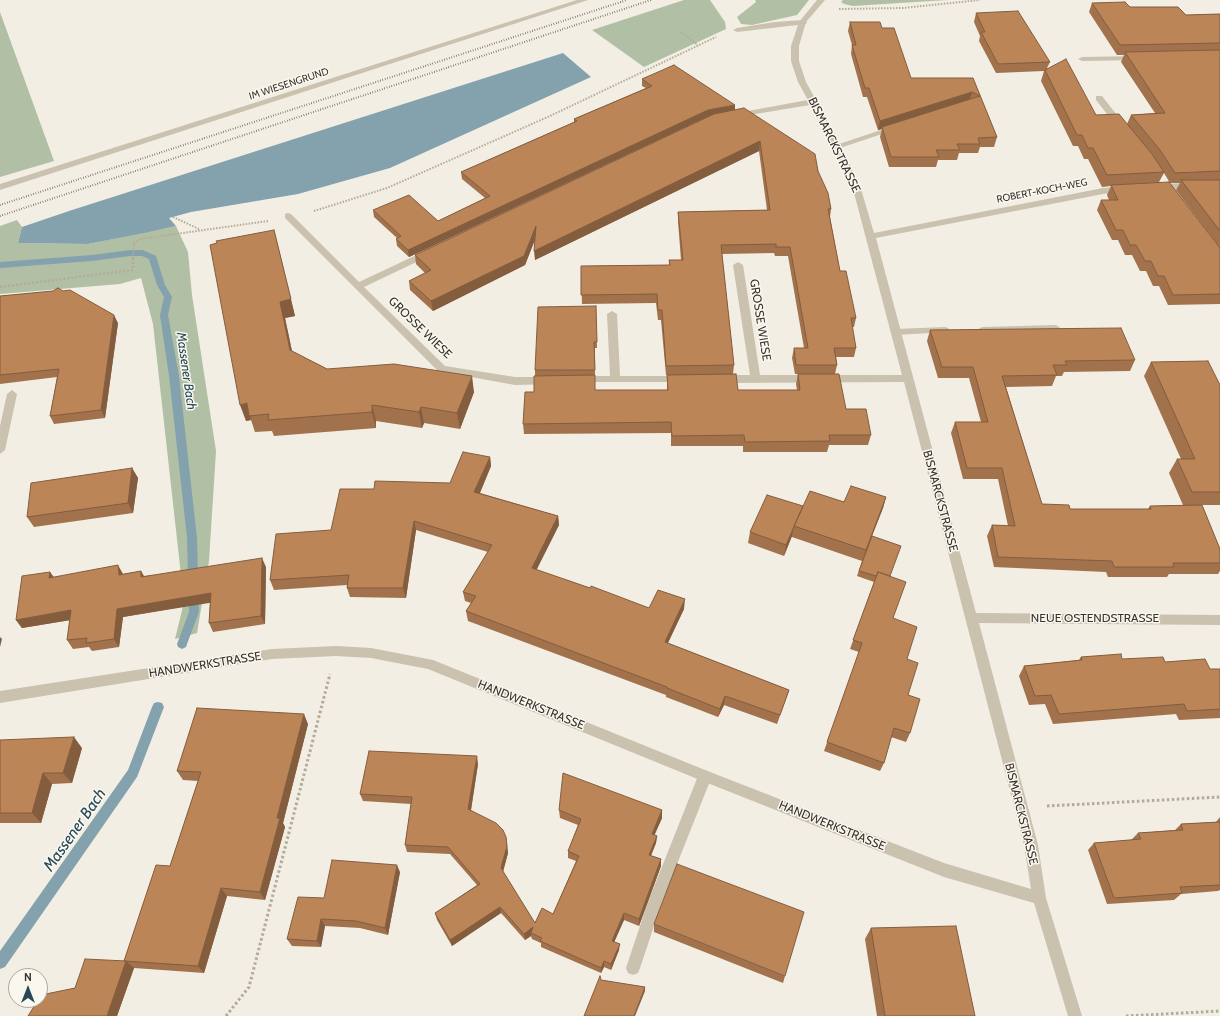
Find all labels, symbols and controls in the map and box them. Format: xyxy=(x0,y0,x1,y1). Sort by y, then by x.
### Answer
street label: IM WIESENGRUND xyxy=(248,65,330,103)
street label: BISMARCKSTRASSE xyxy=(805,95,863,195)
street label: ROBERT-KOCH-WEG xyxy=(996,176,1088,206)
street label: GROSSE WIESE xyxy=(746,278,774,362)
street label: GROSSE WIESE xyxy=(385,294,455,362)
water label: Massener Bach xyxy=(173,331,199,411)
street label: BISMARCKSTRASSE xyxy=(920,449,960,553)
street label: NEUE OSTENDSTRASSE xyxy=(1031,611,1159,625)
street label: HANDWERKSTRASSE xyxy=(148,649,262,681)
street label: HANDWERKSTRASSE xyxy=(476,677,586,733)
street label: BISMARCKSTRASSE xyxy=(1001,762,1041,866)
water label: Massener Bach xyxy=(39,785,111,875)
street label: HANDWERKSTRASSE xyxy=(777,798,887,854)
north arrow xyxy=(8,968,48,1008)
text: N xyxy=(24,970,32,984)

